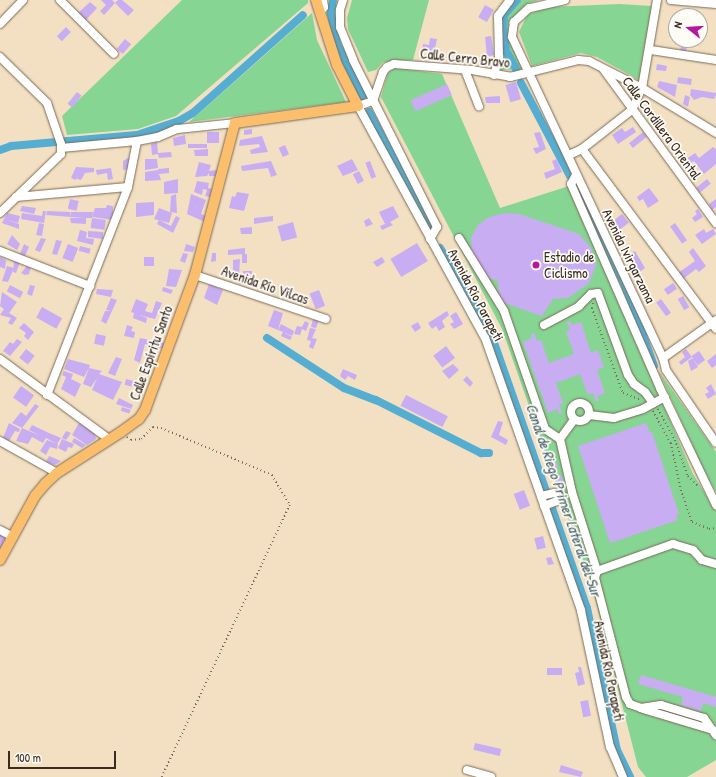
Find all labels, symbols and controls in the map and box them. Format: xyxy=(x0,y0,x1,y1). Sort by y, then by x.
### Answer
north arrow xyxy=(668,8,708,48)
text: N xyxy=(670,20,685,30)
street label: Calle Cerro Bravo xyxy=(419,45,511,71)
street label: Calle Cordillera Oriental xyxy=(619,73,705,183)
street label: Avenida Ivirgarzama xyxy=(599,206,659,306)
street label: Avenida Río Parapeti xyxy=(444,246,508,344)
place label: Estadio de Ciclismo xyxy=(544,249,594,282)
marker: Estadio de Ciclismo xyxy=(531,260,541,270)
street label: Avenida Río Vilcas xyxy=(219,262,311,308)
street label: Calle Espíritu Santo xyxy=(126,303,176,403)
water label: Canal de Riego Primer Lateral del Sur xyxy=(522,401,606,599)
street label: Avenida Río Parapeti xyxy=(590,619,628,723)
scale bar xyxy=(10,743,118,769)
text: 100 m xyxy=(15,749,41,766)

